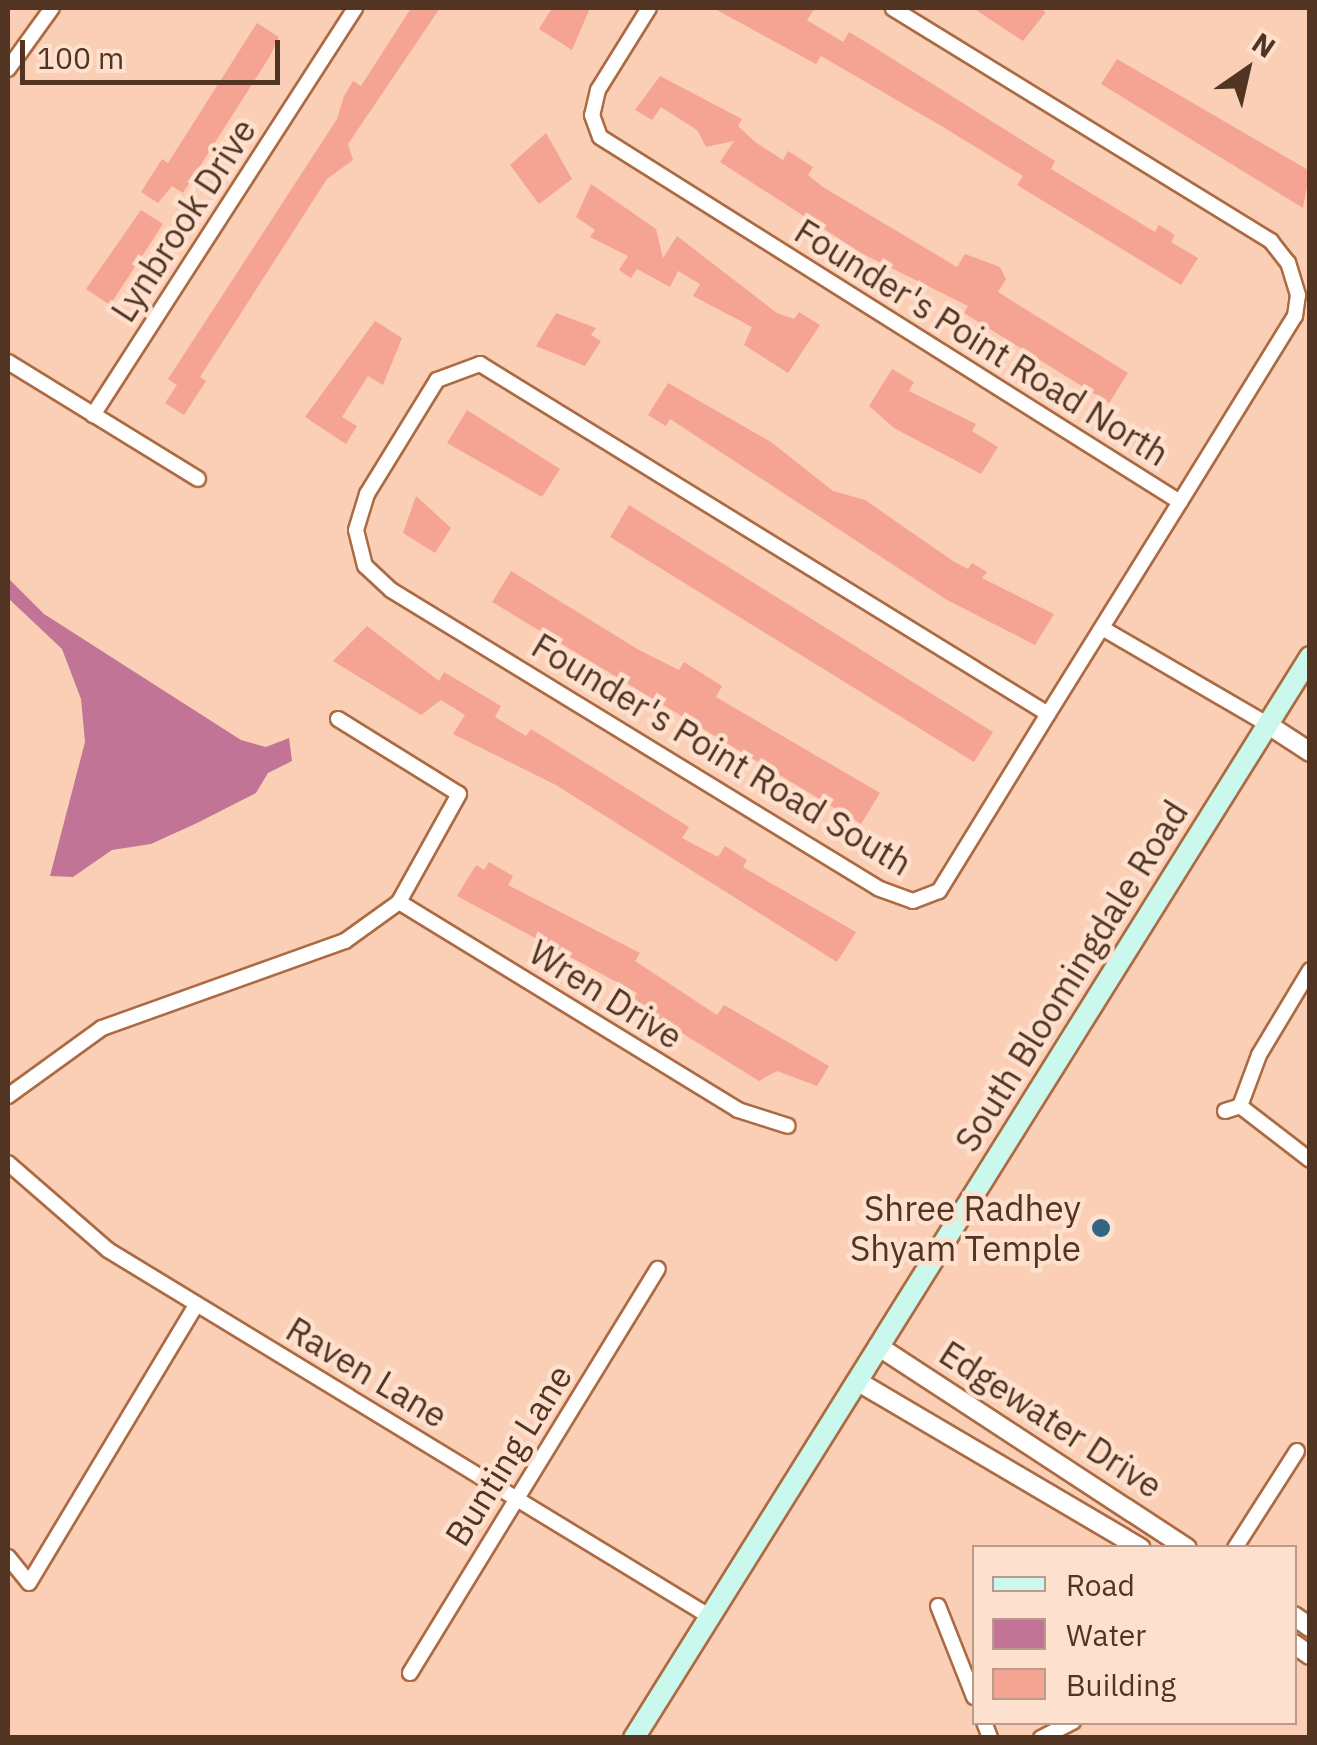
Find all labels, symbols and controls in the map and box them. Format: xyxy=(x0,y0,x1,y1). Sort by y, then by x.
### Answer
scale bar xyxy=(25,20,285,82)
north arrow xyxy=(1197,20,1297,120)
text: N xyxy=(1245,24,1283,66)
text: 100 m xyxy=(37,38,124,77)
street label: Lynbrook Drive xyxy=(102,111,264,329)
street label: Founder's Point Road North xyxy=(787,210,1177,474)
street label: Founder's Point Road South xyxy=(525,624,919,884)
street label: South Bloomingdale Road xyxy=(946,793,1196,1159)
street label: Wren Drive xyxy=(522,931,690,1057)
place label: Shree Radhey Shyam Temple xyxy=(850,1187,1081,1269)
marker: Shree Radhey Shyam Temple xyxy=(1090,1217,1112,1239)
street label: Raven Lane xyxy=(279,1308,455,1436)
street label: Edgewater Drive xyxy=(932,1332,1170,1506)
street label: Bunting Lane xyxy=(436,1357,580,1553)
legend xyxy=(972,1545,1297,1725)
text: Road xyxy=(1066,1565,1135,1604)
text: Water xyxy=(1066,1615,1146,1654)
text: Building xyxy=(1066,1665,1176,1704)

